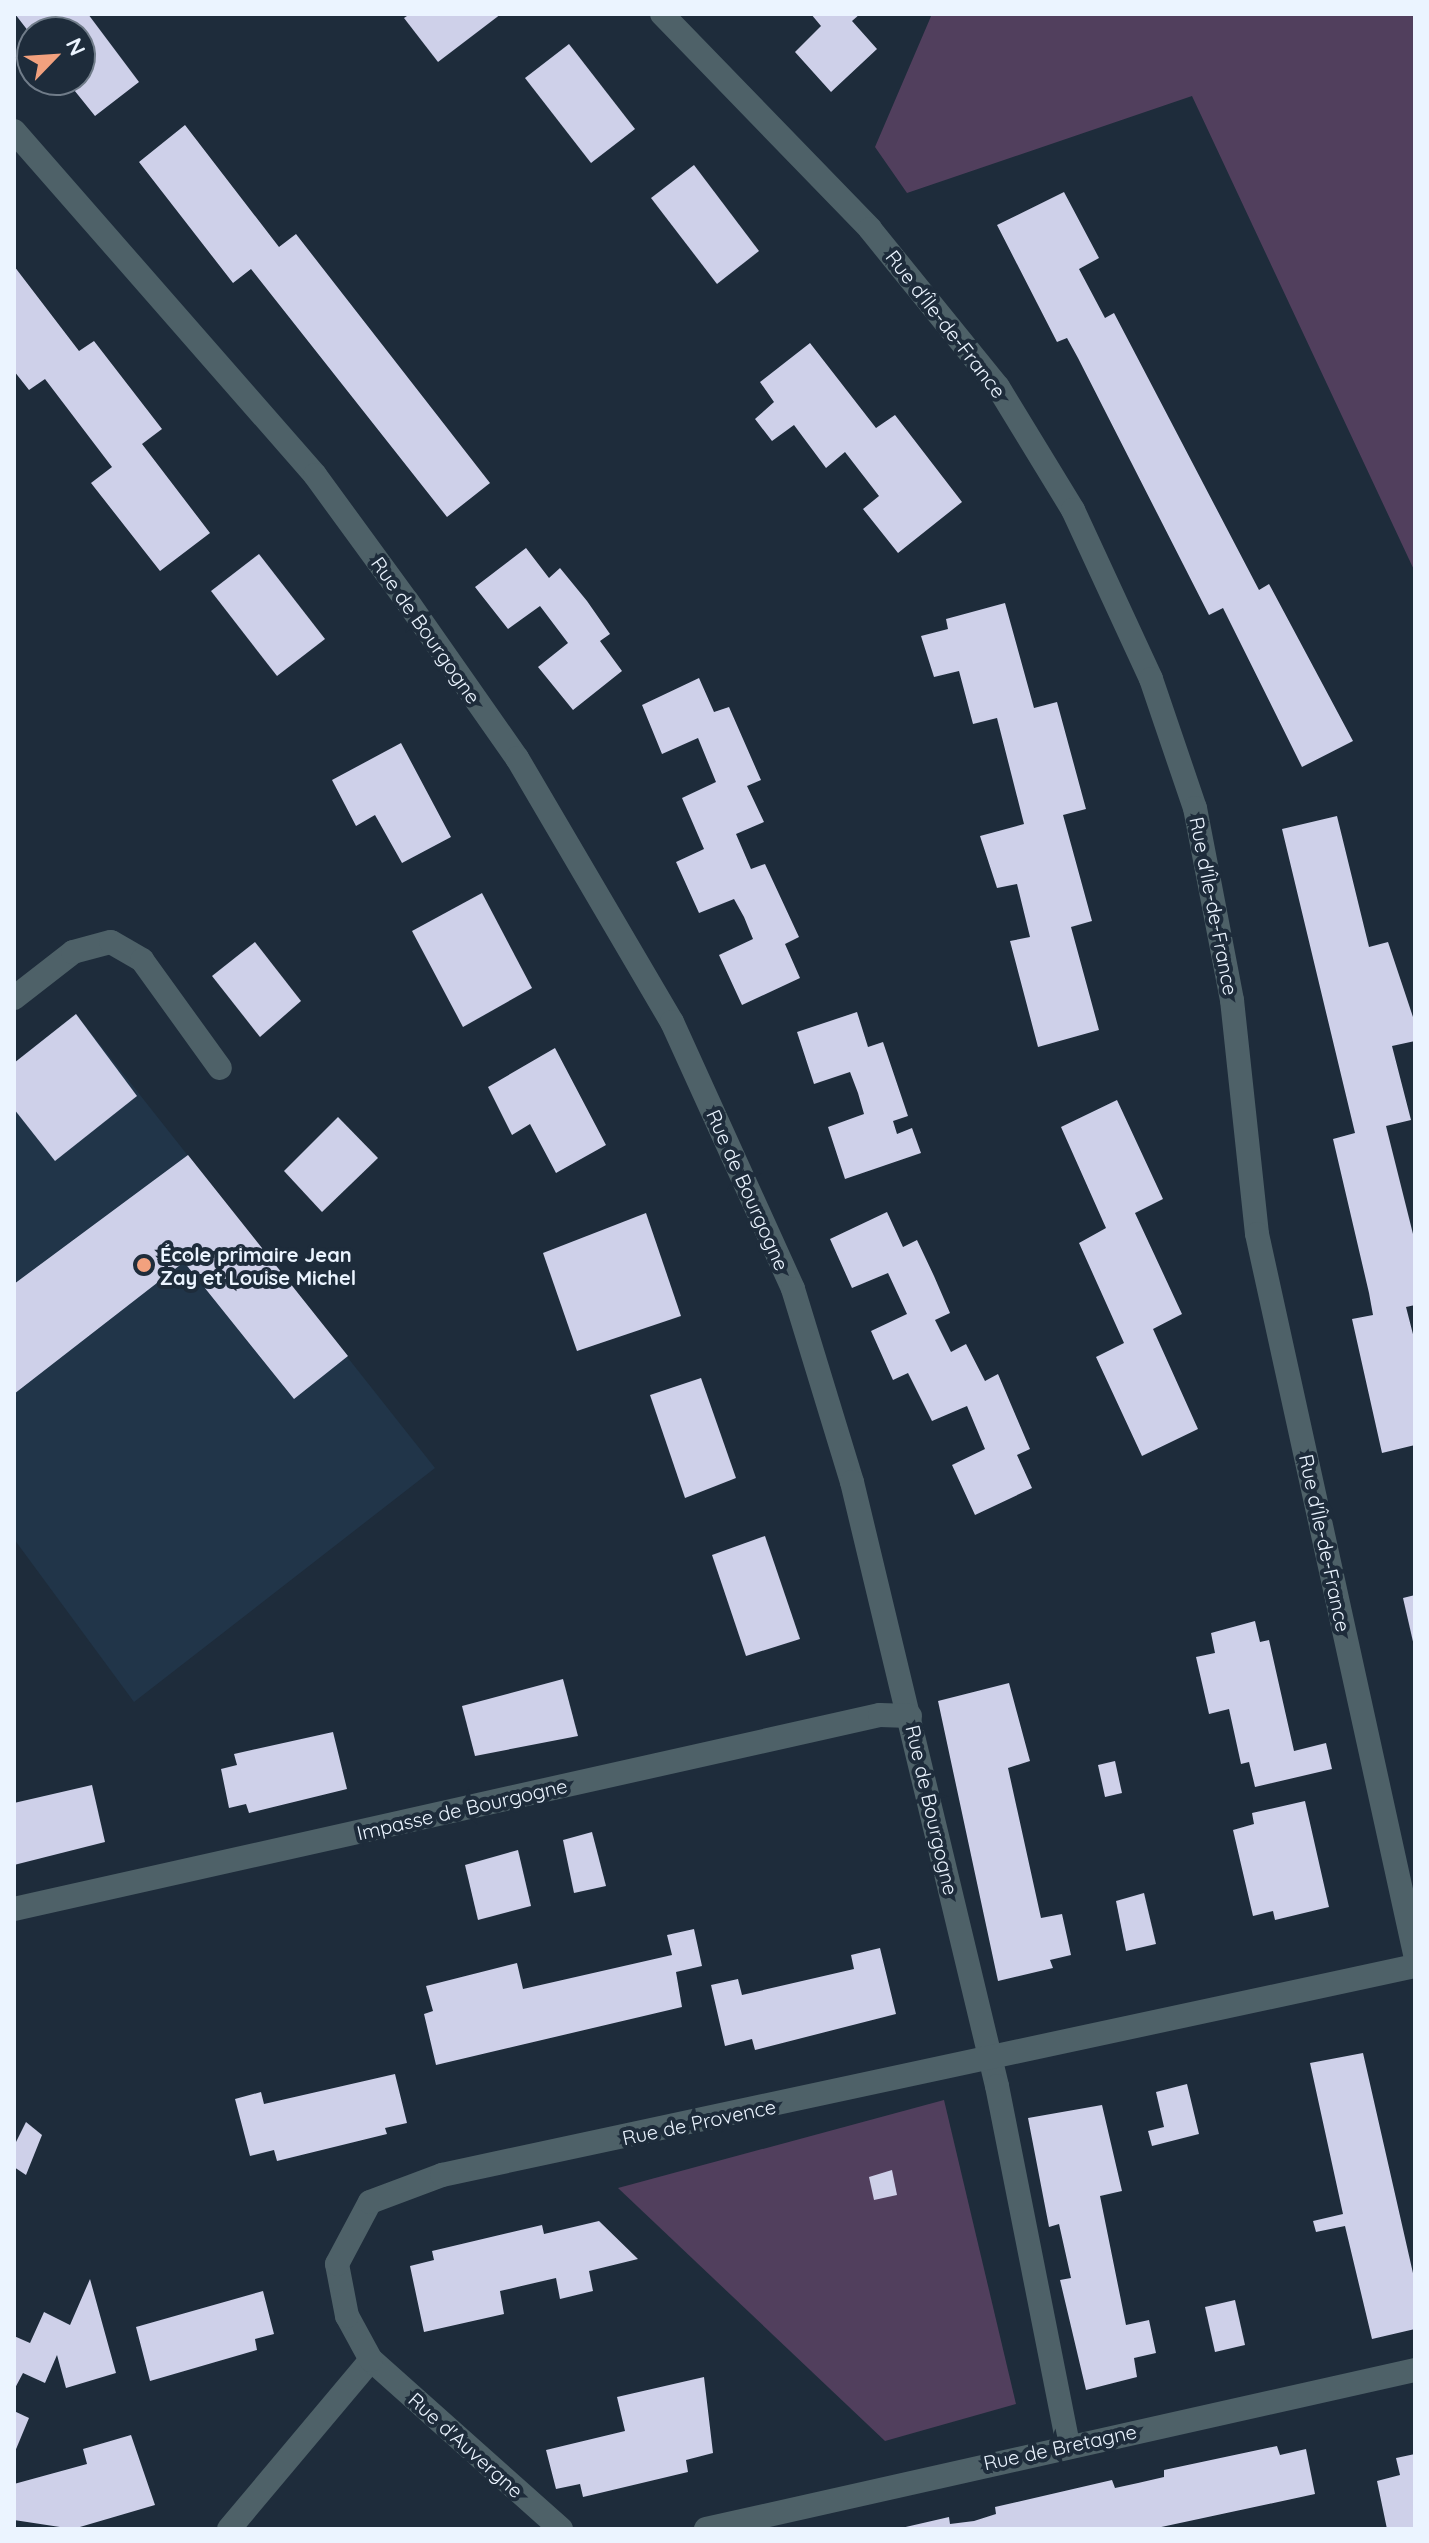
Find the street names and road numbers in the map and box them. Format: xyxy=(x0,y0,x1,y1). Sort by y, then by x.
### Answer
street label: Rue d'Île-de-France xyxy=(881,245,1011,403)
street label: Rue de Bourgogne xyxy=(366,552,486,708)
street label: Rue d'Île-de-France xyxy=(1185,815,1243,997)
street label: Rue de Bourgogne xyxy=(702,1106,794,1274)
street label: Rue d'Île-de-France xyxy=(1294,1452,1356,1634)
street label: Rue de Bourgogne xyxy=(901,1723,963,1897)
street label: Impasse de Bourgogne xyxy=(354,1773,570,1845)
street label: Rue de Provence xyxy=(620,2094,778,2150)
street label: Rue d'Auvergne xyxy=(404,2387,528,2503)
street label: Rue de Bretagne xyxy=(981,2419,1139,2475)

